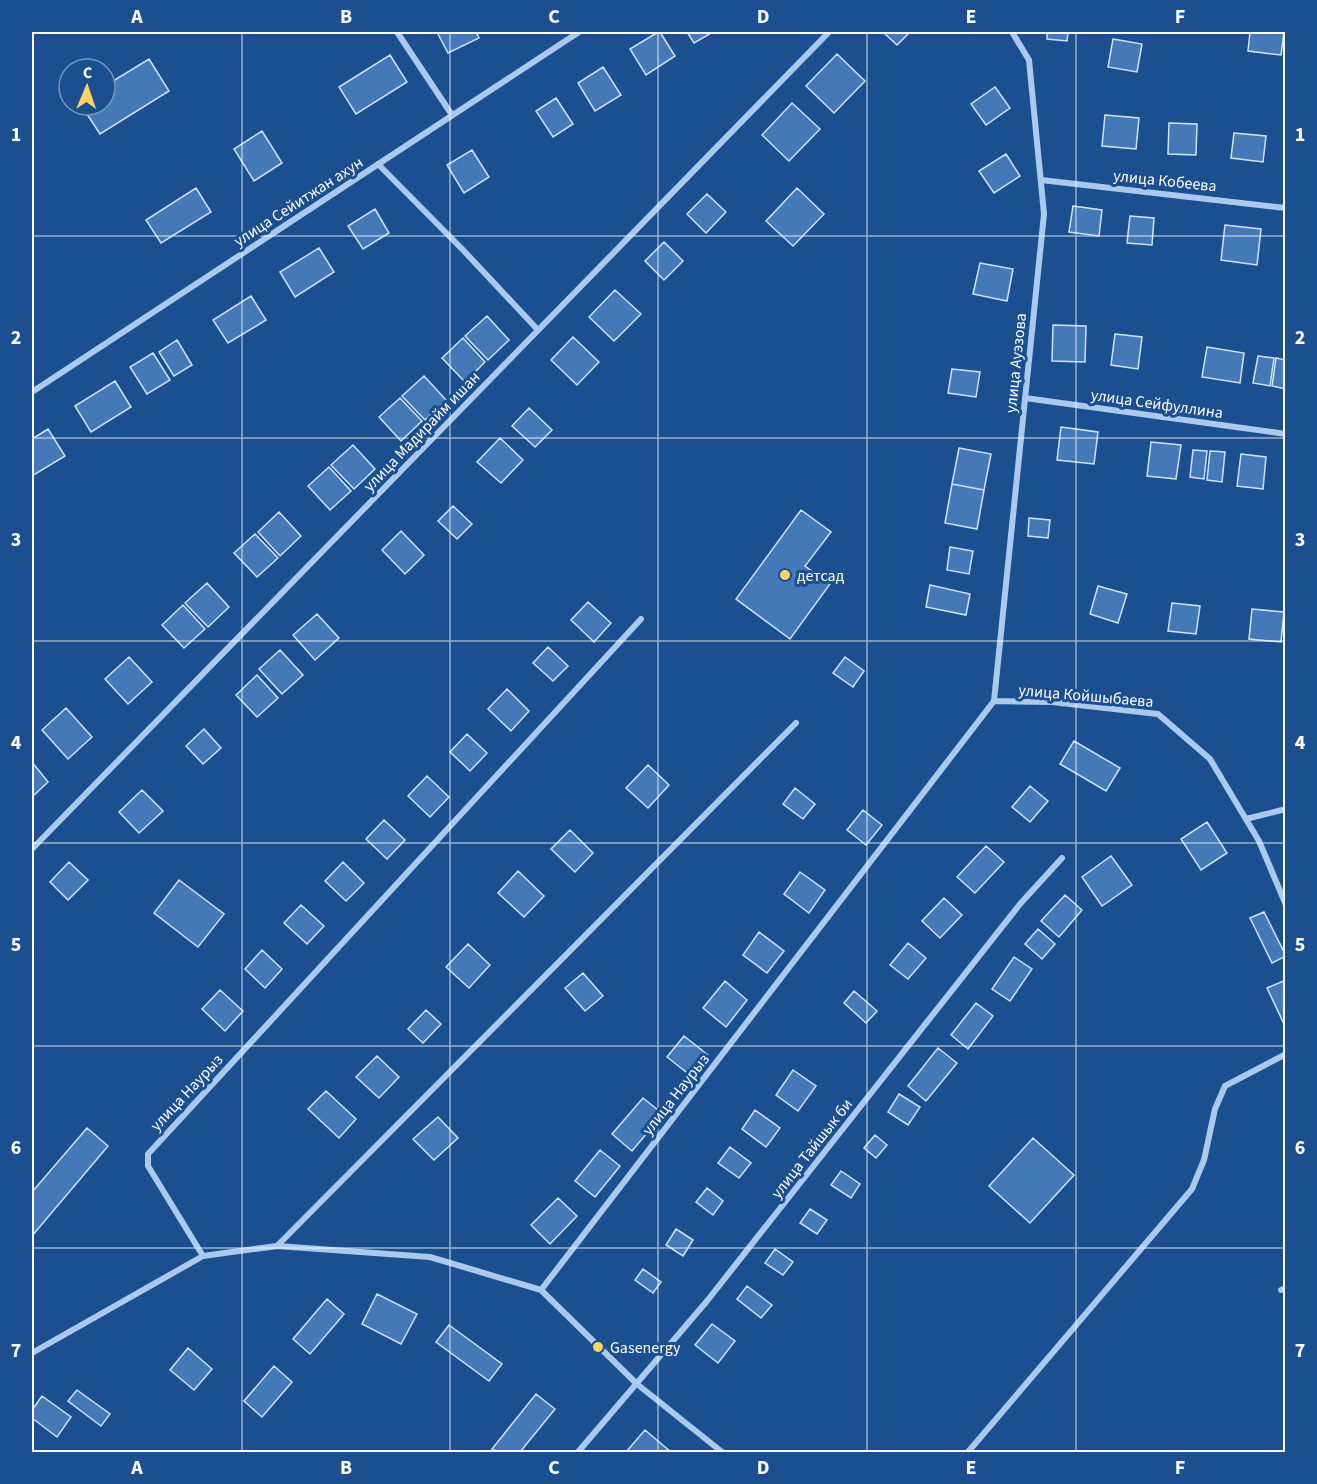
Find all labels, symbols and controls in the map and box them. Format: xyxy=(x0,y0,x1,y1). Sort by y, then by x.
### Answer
text: A xyxy=(130,3,143,31)
text: B xyxy=(340,3,352,31)
text: C xyxy=(548,3,560,31)
text: D xyxy=(757,3,769,31)
text: E xyxy=(966,3,976,31)
text: F xyxy=(1175,3,1185,31)
north arrow xyxy=(57,57,117,117)
text: С xyxy=(82,62,93,84)
text: 1 xyxy=(11,121,21,149)
text: 1 xyxy=(1295,121,1305,149)
street label: улица Сейитжан ахун xyxy=(229,152,368,252)
street label: улица Кобеева xyxy=(1112,165,1218,197)
street label: улица Ауэзова xyxy=(1000,312,1032,414)
text: 2 xyxy=(11,324,21,352)
text: 2 xyxy=(1295,324,1305,352)
street label: улица Мадирайм ишан xyxy=(358,367,485,497)
street label: улица Сейфуллина xyxy=(1089,384,1224,424)
text: 3 xyxy=(11,526,21,554)
text: 3 xyxy=(1295,526,1305,554)
place label: детсад xyxy=(797,565,845,587)
marker: детсад xyxy=(778,568,792,582)
street label: улица Койшыбаева xyxy=(1017,679,1154,713)
text: 4 xyxy=(11,729,22,757)
text: 4 xyxy=(1295,729,1306,757)
text: 5 xyxy=(11,931,21,959)
text: 5 xyxy=(1295,931,1305,959)
street label: улица Наурыз xyxy=(145,1049,228,1136)
street label: улица Наурыз xyxy=(637,1049,715,1140)
street label: улица Тайшык би xyxy=(766,1094,858,1203)
text: 6 xyxy=(11,1134,21,1162)
text: 6 xyxy=(1295,1134,1305,1162)
text: 7 xyxy=(11,1337,21,1365)
place label: Gasenergy xyxy=(610,1337,681,1359)
text: 7 xyxy=(1295,1337,1305,1365)
marker: Gasenergy xyxy=(591,1340,605,1354)
text: A xyxy=(130,1454,143,1482)
text: B xyxy=(340,1454,352,1482)
text: C xyxy=(548,1454,560,1482)
text: D xyxy=(757,1454,769,1482)
text: E xyxy=(966,1454,976,1482)
text: F xyxy=(1175,1454,1185,1482)

